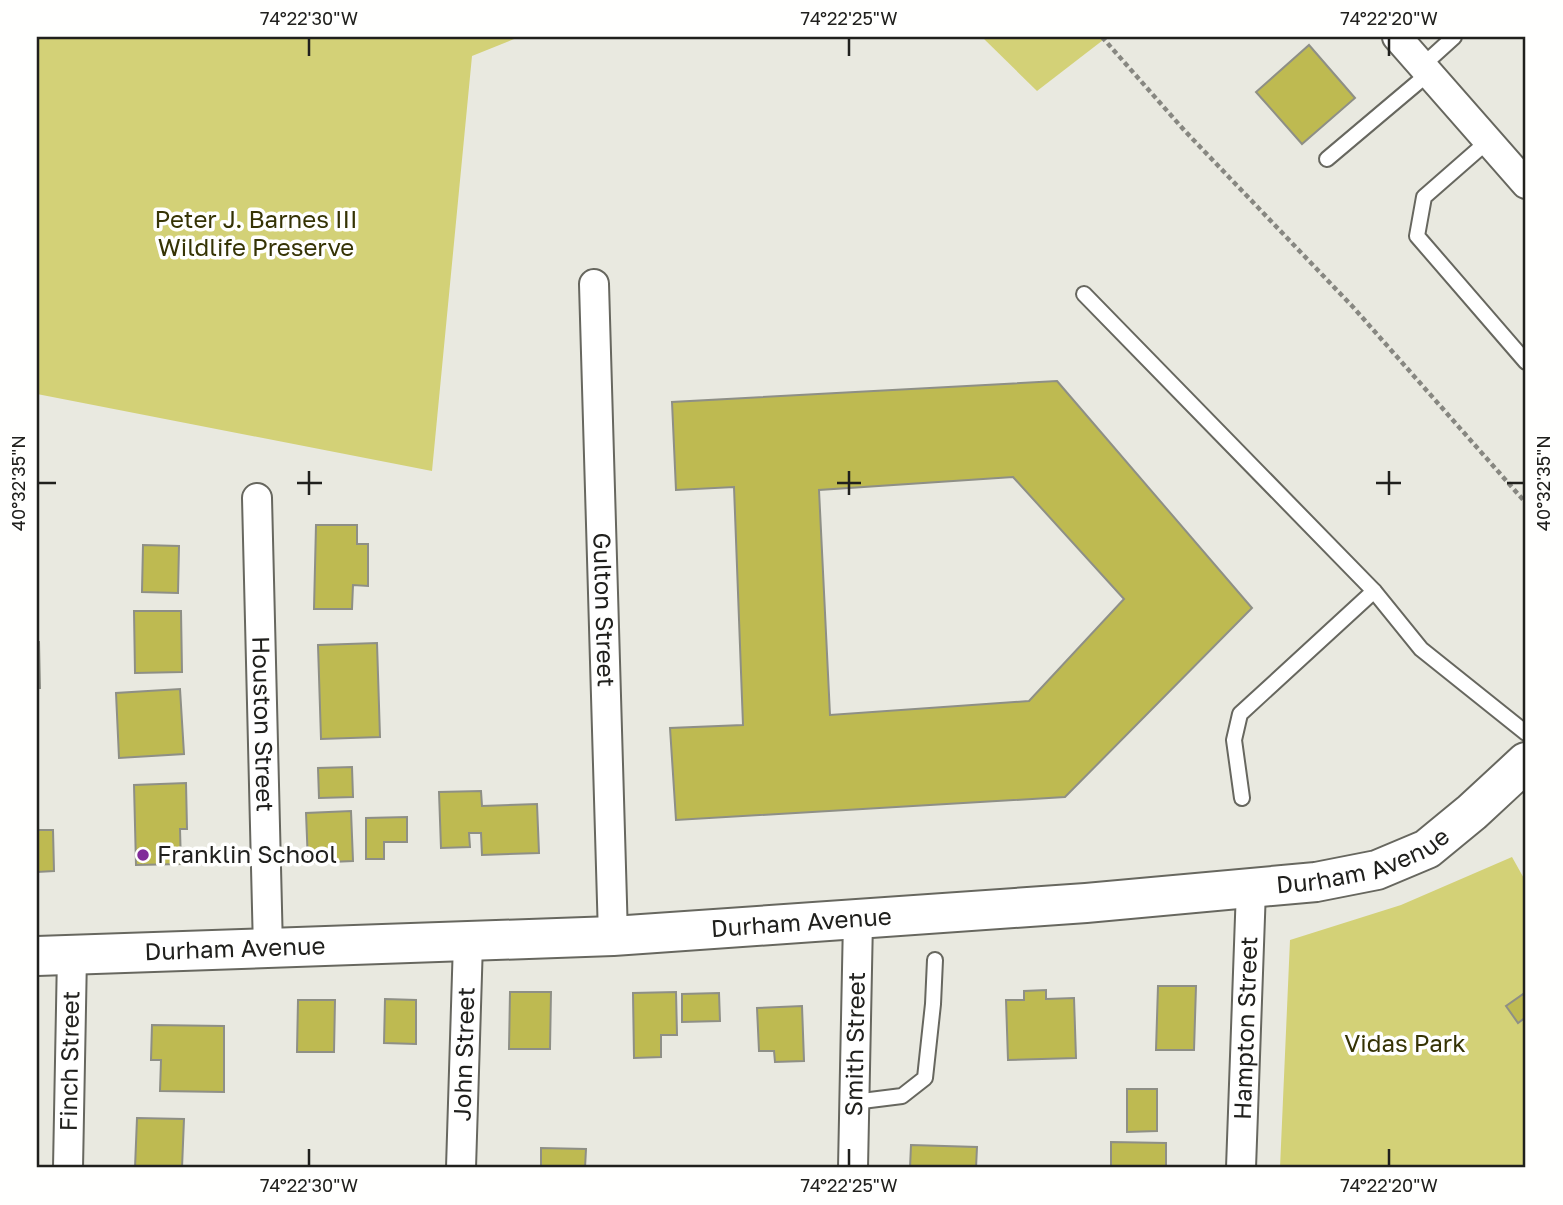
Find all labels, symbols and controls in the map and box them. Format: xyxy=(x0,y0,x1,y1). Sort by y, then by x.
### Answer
text: 74°22'30"W xyxy=(260,7,358,29)
text: 74°22'25"W xyxy=(800,7,898,29)
text: 74°22'20"W xyxy=(1340,7,1438,29)
park label: Peter J. Barnes III Wildlife Preserve xyxy=(154,204,358,261)
text: 40°32'35"N xyxy=(7,435,29,531)
text: 40°32'35"N xyxy=(1532,435,1554,531)
street label: Gulton Street xyxy=(588,532,622,687)
street label: Houston Street xyxy=(247,636,281,812)
street label: Durham Avenue xyxy=(1275,821,1454,899)
place label: Franklin School xyxy=(157,839,337,868)
marker: Franklin School xyxy=(135,847,151,863)
street label: Durham Avenue xyxy=(710,901,892,942)
street label: Durham Avenue xyxy=(144,930,326,965)
street label: Hampton Street xyxy=(1227,936,1262,1120)
street label: Smith Street xyxy=(838,971,870,1117)
street label: John Street xyxy=(446,986,480,1122)
street label: Finch Street xyxy=(53,991,84,1131)
park label: Vidas Park xyxy=(1344,1028,1466,1057)
text: 74°22'30"W xyxy=(260,1174,358,1196)
text: 74°22'25"W xyxy=(800,1174,898,1196)
text: 74°22'20"W xyxy=(1340,1174,1438,1196)

